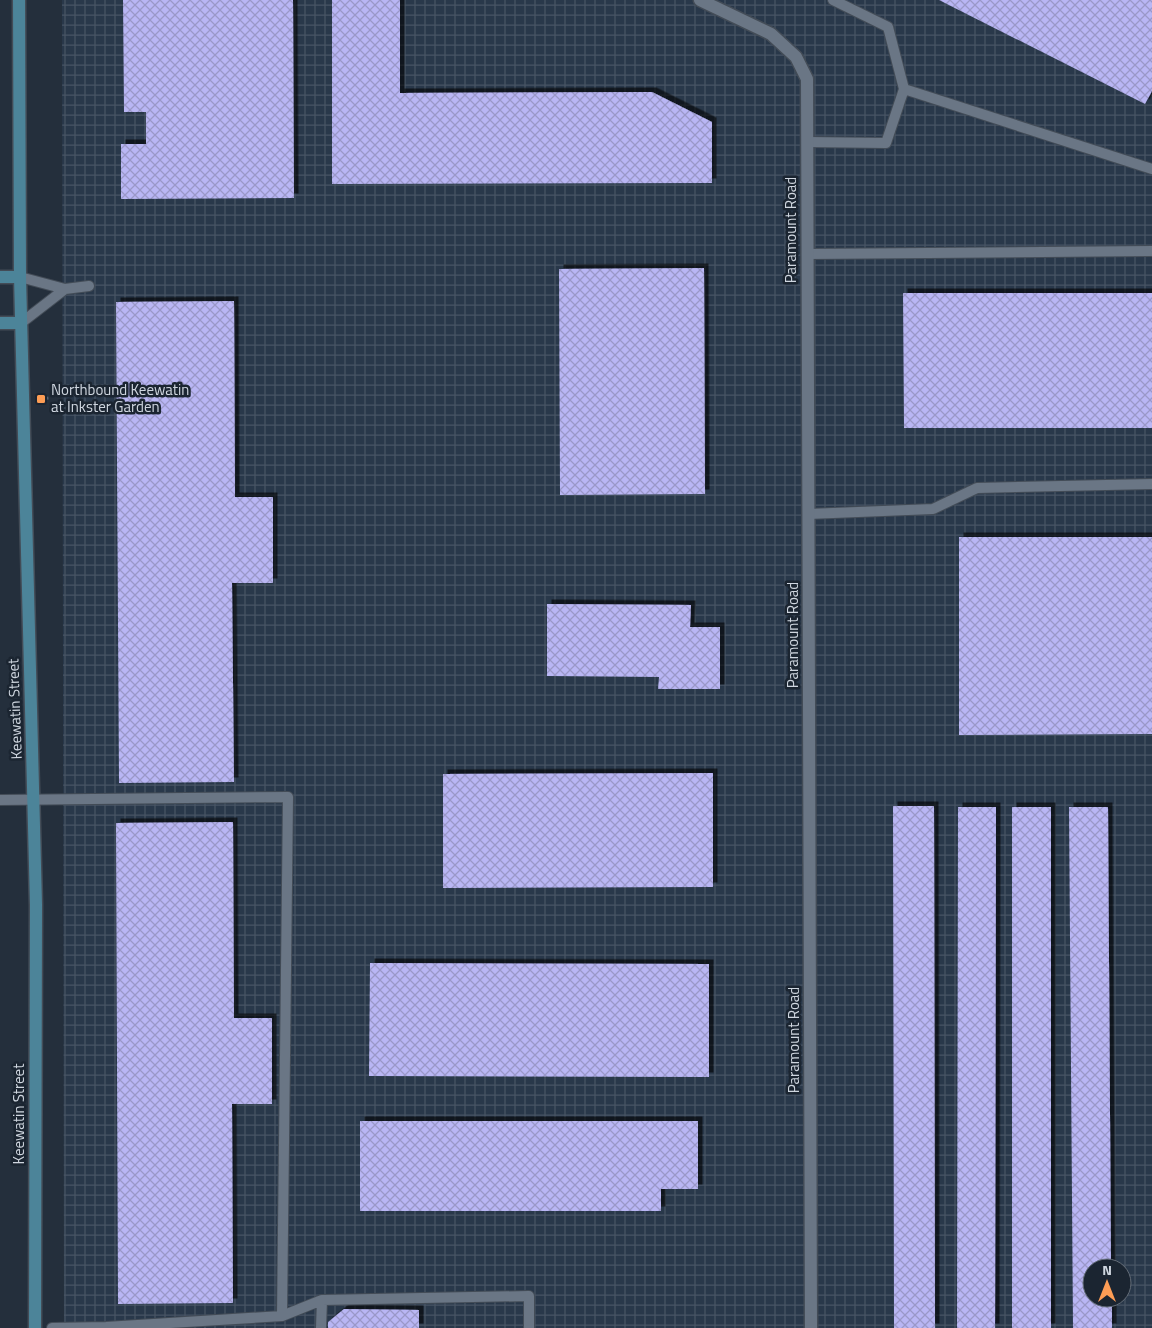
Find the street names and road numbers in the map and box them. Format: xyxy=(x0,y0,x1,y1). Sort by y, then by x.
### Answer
street label: Paramount Road xyxy=(779,177,802,283)
street label: Paramount Road xyxy=(781,582,804,688)
street label: Keewatin Street xyxy=(1,658,28,760)
street label: Paramount Road xyxy=(782,987,805,1093)
street label: Keewatin Street xyxy=(7,1063,30,1164)

